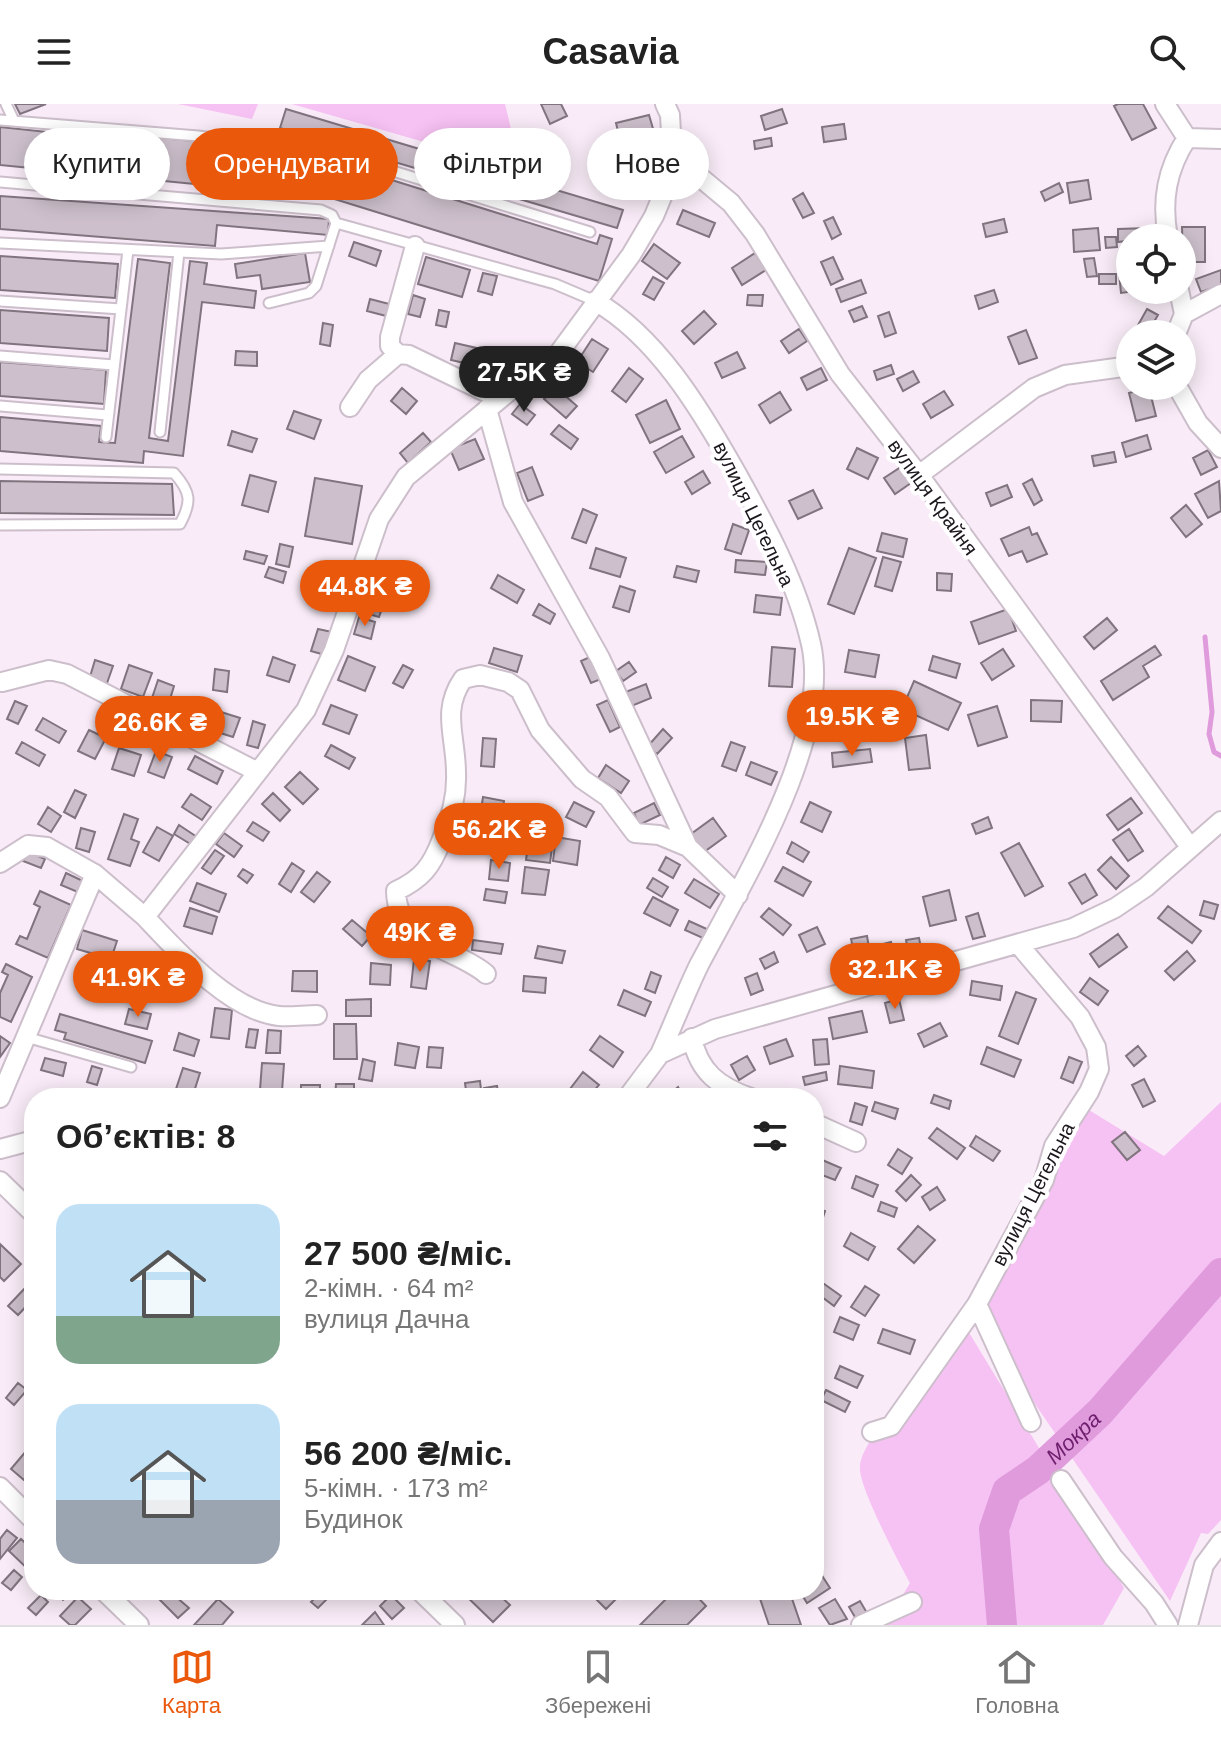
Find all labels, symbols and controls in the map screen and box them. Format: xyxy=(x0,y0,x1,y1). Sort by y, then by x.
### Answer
icon: menu xyxy=(32,30,76,74)
icon: search xyxy=(1145,30,1189,74)
text: Casavia xyxy=(542,31,679,72)
chip: Купити xyxy=(24,128,170,200)
chip: Орендувати xyxy=(186,128,398,200)
chip: Фільтри xyxy=(414,128,571,200)
chip: Нове xyxy=(587,128,709,200)
map controls xyxy=(1116,224,1196,400)
button: locate xyxy=(1116,224,1196,304)
button: layers xyxy=(1116,320,1196,400)
pin: 27.5K ₴ xyxy=(450,346,598,414)
text: 27.5K ₴ xyxy=(477,357,571,387)
street label: вулиця Крайня xyxy=(884,435,982,559)
street label: вулиця Цегельна xyxy=(709,438,799,591)
pin: 44.8K ₴ xyxy=(291,560,439,628)
text: 44.8K ₴ xyxy=(318,571,412,601)
pin: 19.5K ₴ xyxy=(778,690,926,758)
pin: 26.6K ₴ xyxy=(86,696,234,764)
text: 19.5K ₴ xyxy=(805,701,899,731)
text: 26.6K ₴ xyxy=(113,707,207,737)
pin: 56.2K ₴ xyxy=(425,803,573,871)
text: 56.2K ₴ xyxy=(452,814,546,844)
pin: 49K ₴ xyxy=(364,906,476,974)
text: 49K ₴ xyxy=(384,917,456,947)
pin: 32.1K ₴ xyxy=(821,943,969,1011)
pin: 41.9K ₴ xyxy=(64,951,212,1019)
text: 32.1K ₴ xyxy=(848,954,942,984)
text: 41.9K ₴ xyxy=(91,962,185,992)
icon: filters xyxy=(748,1114,792,1158)
text: Об’єктів: 8 xyxy=(56,1117,235,1155)
street label: вулиця Цегельна xyxy=(987,1118,1079,1269)
text: 27 500 ₴/міс. xyxy=(304,1234,513,1272)
icon: home xyxy=(120,1236,216,1332)
text: 2-кімн. · 64 m² xyxy=(304,1273,473,1303)
text: вулиця Дачна xyxy=(304,1304,469,1334)
water label: Мокра xyxy=(1041,1406,1106,1469)
text: 56 200 ₴/міс. xyxy=(304,1434,513,1472)
icon: home xyxy=(120,1436,216,1532)
text: 5-кімн. · 173 m² xyxy=(304,1473,488,1503)
text: Будинок xyxy=(304,1504,403,1534)
tab: Карта xyxy=(162,1645,221,1719)
tab: Збережені xyxy=(545,1645,651,1719)
tab: Головна xyxy=(975,1645,1059,1719)

